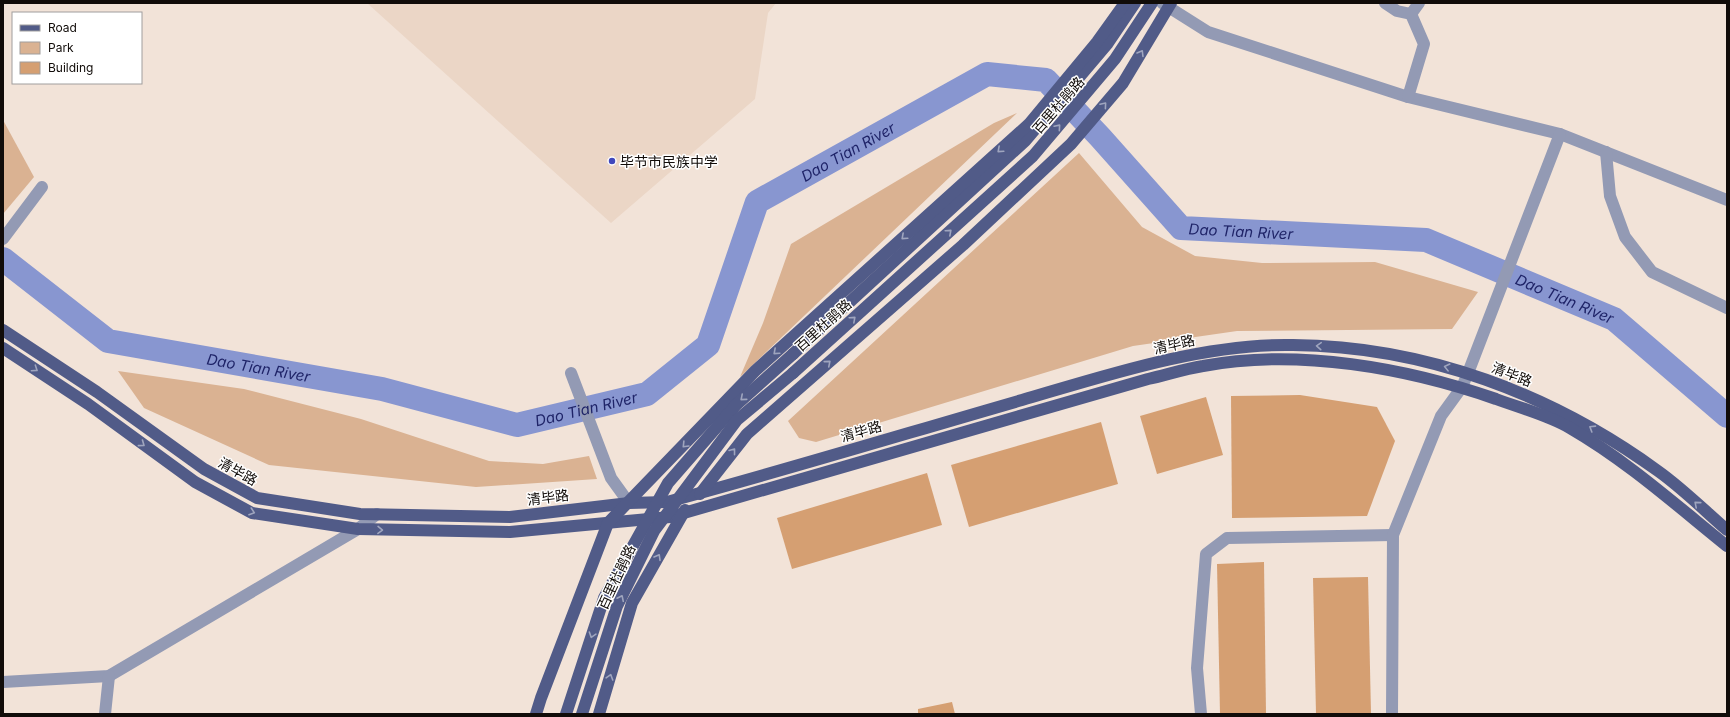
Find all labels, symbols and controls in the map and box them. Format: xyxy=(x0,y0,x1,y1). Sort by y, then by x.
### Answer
legend xyxy=(12,12,142,84)
text: Road xyxy=(48,20,77,35)
text: Park xyxy=(48,40,74,55)
one-way arrow xyxy=(1136,50,1143,57)
text: Building xyxy=(48,60,93,75)
street label: 百里杜鹃路 xyxy=(1029,73,1087,137)
one-way arrow xyxy=(1100,102,1107,109)
water label: Dao Tian River xyxy=(797,118,898,185)
one-way arrow xyxy=(1054,124,1061,132)
one-way arrow xyxy=(997,145,1005,152)
place label: 毕节市民族中学 xyxy=(620,153,718,170)
marker: 毕节市民族中学 xyxy=(607,156,617,166)
water label: Dao Tian River xyxy=(1188,219,1294,243)
one-way arrow xyxy=(945,229,952,236)
one-way arrow xyxy=(901,232,908,239)
water label: Dao Tian River xyxy=(1513,269,1617,328)
street label: 百里杜鹃路 xyxy=(791,295,855,355)
one-way arrow xyxy=(848,316,856,323)
street label: 清毕路 xyxy=(1152,331,1196,357)
one-way arrow xyxy=(1316,342,1322,351)
one-way arrow xyxy=(773,348,781,355)
water label: Dao Tian River xyxy=(205,349,312,386)
street label: 清毕路 xyxy=(1489,359,1535,389)
one-way arrow xyxy=(824,361,831,368)
one-way arrow xyxy=(31,364,38,371)
one-way arrow xyxy=(1444,364,1450,372)
water label: Dao Tian River xyxy=(533,387,639,430)
one-way arrow xyxy=(740,394,748,401)
street label: 清毕路 xyxy=(838,417,884,445)
one-way arrow xyxy=(1589,425,1596,433)
one-way arrow xyxy=(138,439,145,446)
one-way arrow xyxy=(682,440,690,448)
one-way arrow xyxy=(729,449,736,456)
street label: 清毕路 xyxy=(216,453,260,489)
street label: 清毕路 xyxy=(526,486,570,508)
one-way arrow xyxy=(1695,502,1702,509)
one-way arrow xyxy=(249,507,256,516)
one-way arrow xyxy=(377,525,383,534)
street label: 百里杜鹃路 xyxy=(594,542,638,612)
one-way arrow xyxy=(654,554,661,561)
one-way arrow xyxy=(616,594,624,602)
one-way arrow xyxy=(588,631,596,638)
one-way arrow xyxy=(605,673,614,680)

